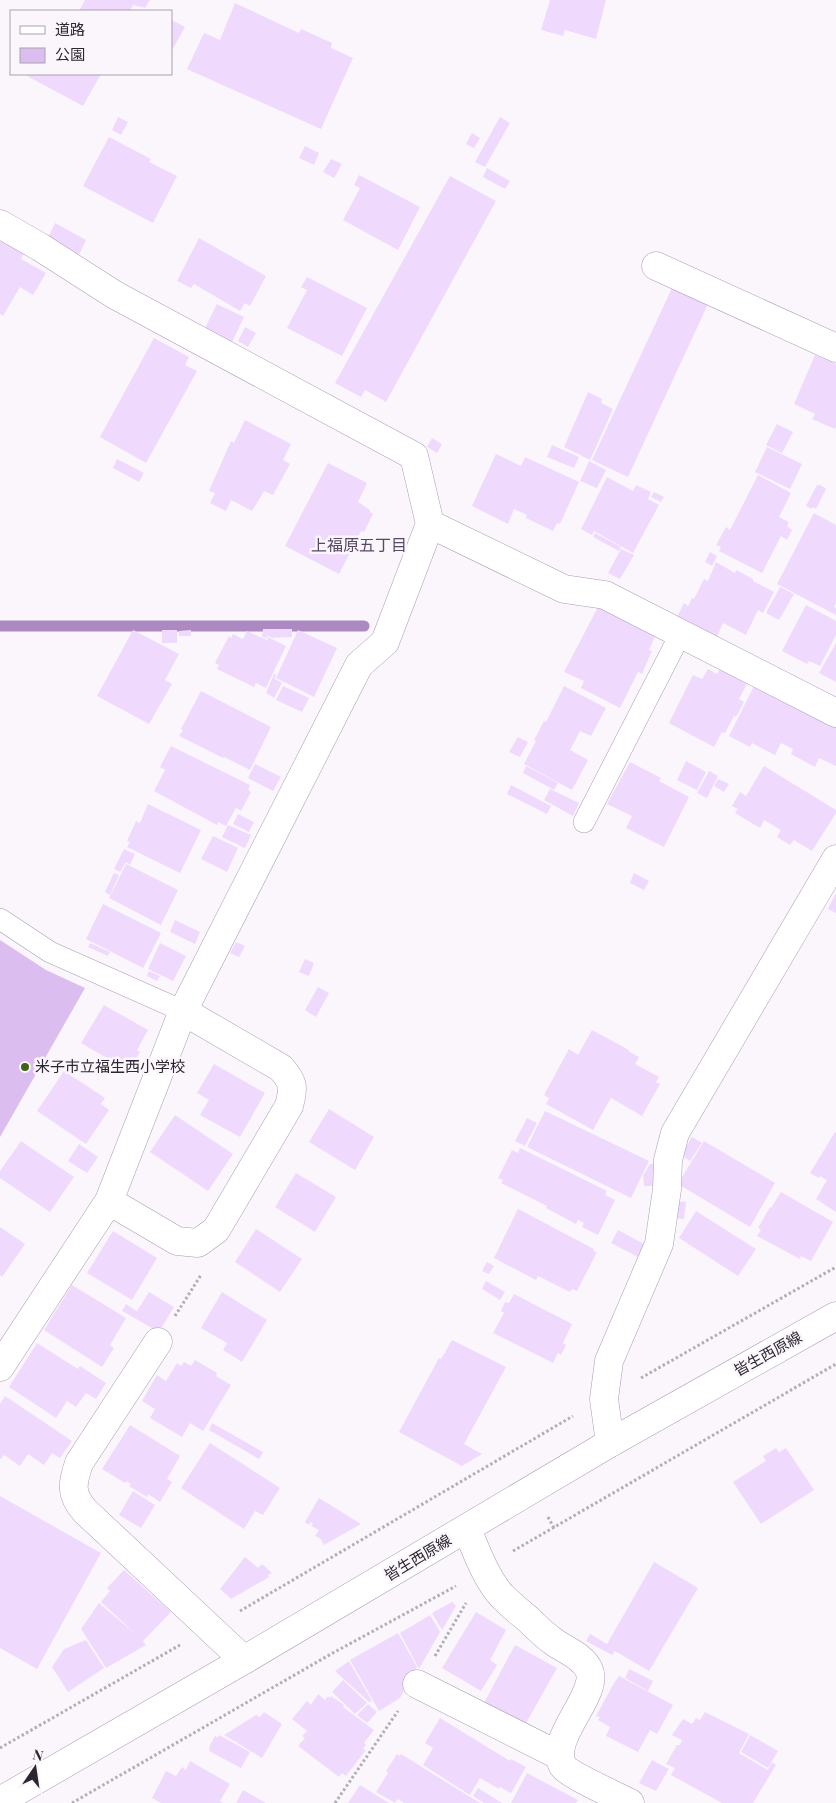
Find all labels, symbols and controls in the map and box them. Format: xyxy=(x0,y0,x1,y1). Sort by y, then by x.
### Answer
legend xyxy=(10,10,172,75)
text: 道路 xyxy=(55,19,85,39)
text: 公園 xyxy=(55,44,85,64)
district label: 上福原五丁目 xyxy=(311,534,407,555)
place label: 米子市立福生西小学校 xyxy=(35,1056,185,1076)
marker: 米子市立福生西小学校 xyxy=(19,1061,31,1073)
street label: 皆生西原線 xyxy=(730,1326,805,1380)
street label: 皆生西原線 xyxy=(380,1529,455,1585)
north arrow xyxy=(10,1743,60,1793)
text: N xyxy=(31,1744,45,1765)

